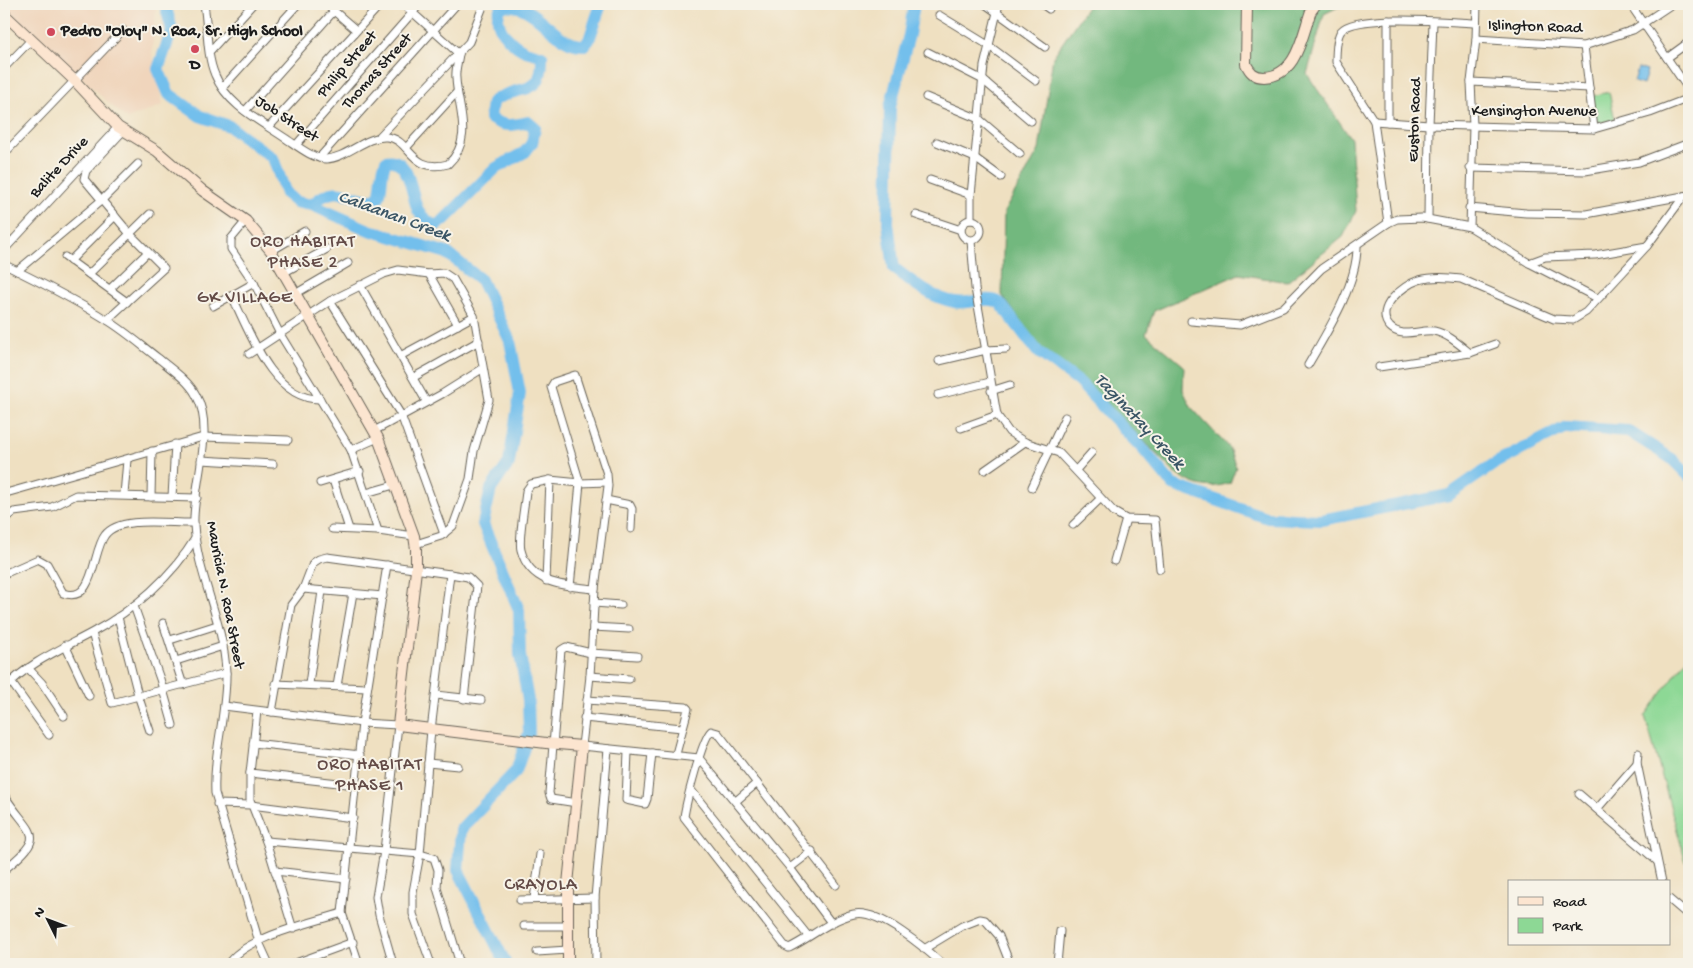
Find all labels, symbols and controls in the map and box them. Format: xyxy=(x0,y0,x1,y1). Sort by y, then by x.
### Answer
street label: Islington Road xyxy=(1487,17,1584,39)
place label: Pedro "Oloy" N. Roa, Sr. High School xyxy=(60,23,303,42)
marker: Pedro "Oloy" N. Roa, Sr. High School xyxy=(45,26,57,38)
street label: Philip Street xyxy=(313,27,383,103)
street label: Thomas Street xyxy=(338,29,418,115)
marker: D xyxy=(189,43,201,55)
place label: D xyxy=(188,57,201,76)
street label: Euston Road xyxy=(1405,76,1427,163)
street label: Job Street xyxy=(251,93,322,148)
street label: Kensington Avenue xyxy=(1471,103,1597,122)
street label: Balite Drive xyxy=(26,133,94,204)
water label: Calaanan Creek xyxy=(335,187,455,248)
district label: ORO HABITAT PHASE 2 xyxy=(250,232,356,274)
district label: GK VILLAGE xyxy=(197,288,293,309)
water label: Taginatay Creek xyxy=(1089,370,1190,476)
street label: Mauricia N. Roa Street xyxy=(200,520,248,672)
district label: ORO HABITAT PHASE 1 xyxy=(317,755,423,797)
district label: CRAYOLA xyxy=(504,875,578,896)
legend xyxy=(1508,880,1670,946)
text: Road xyxy=(1553,894,1587,912)
north arrow xyxy=(22,896,72,946)
text: N xyxy=(31,904,50,922)
text: Park xyxy=(1552,918,1583,936)

